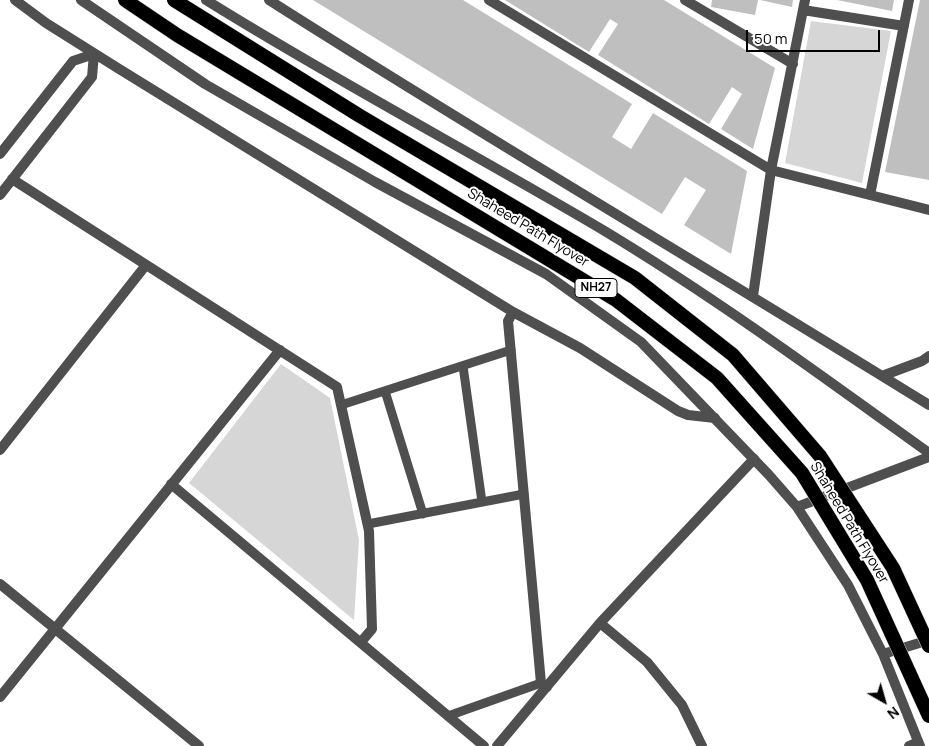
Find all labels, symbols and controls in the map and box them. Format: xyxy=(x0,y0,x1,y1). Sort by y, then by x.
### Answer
scale bar xyxy=(749,20,883,52)
text: 50 m xyxy=(754,28,788,49)
street label: Shaheed Path Flyover xyxy=(464,185,592,271)
road number: NH27 xyxy=(575,278,617,298)
street label: Shaheed Path Flyover xyxy=(806,459,892,587)
north arrow xyxy=(859,676,909,726)
text: N xyxy=(884,703,903,724)

